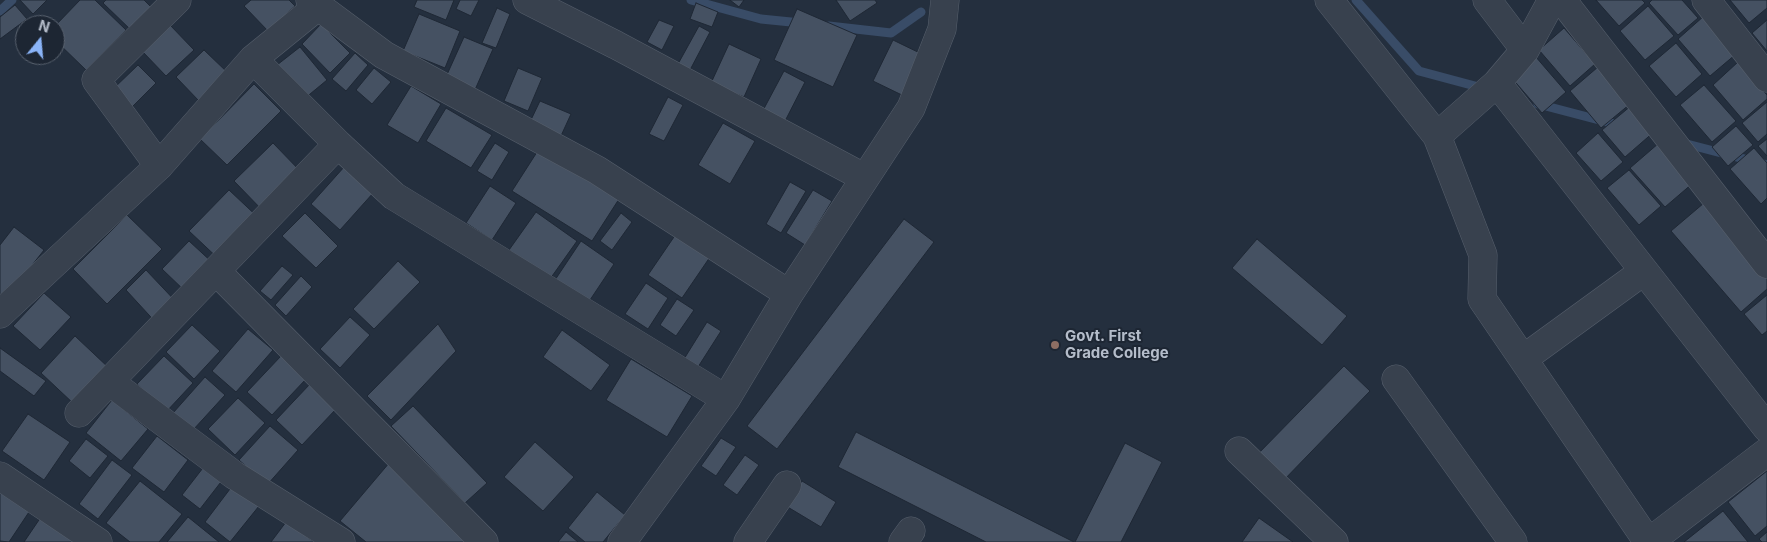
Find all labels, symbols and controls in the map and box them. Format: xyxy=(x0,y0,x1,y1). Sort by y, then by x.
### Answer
north arrow xyxy=(15,15,65,65)
text: N xyxy=(37,16,52,36)
place label: Govt. First Grade College xyxy=(1065,327,1169,362)
marker: Govt. First Grade College xyxy=(1049,339,1061,351)

